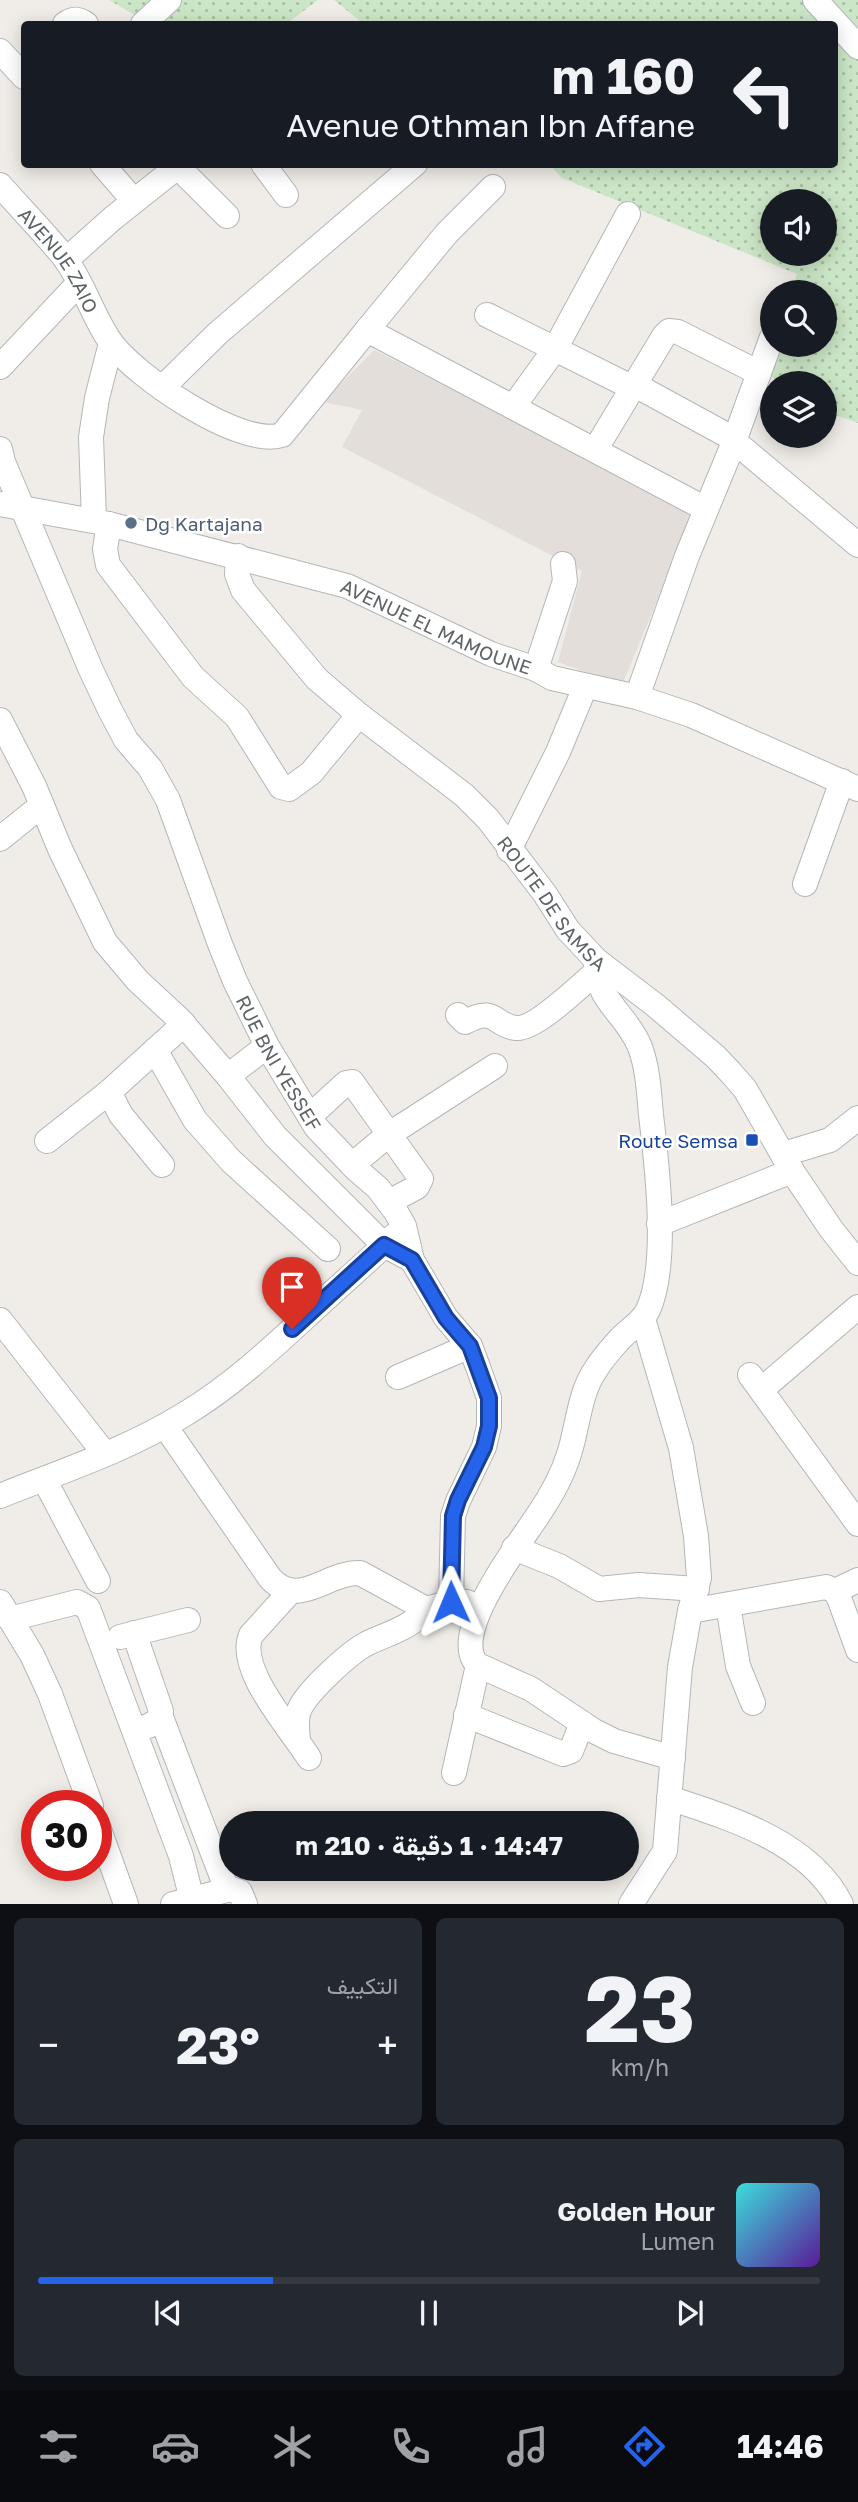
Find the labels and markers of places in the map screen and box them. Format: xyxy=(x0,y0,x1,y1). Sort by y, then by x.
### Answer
place label: Dg Kartajana xyxy=(145,512,263,535)
marker: Dg Kartajana xyxy=(123,515,139,531)
place label: Route Semsa xyxy=(618,1129,738,1152)
marker: Route Semsa xyxy=(744,1132,760,1148)
pin xyxy=(262,1257,322,1329)

